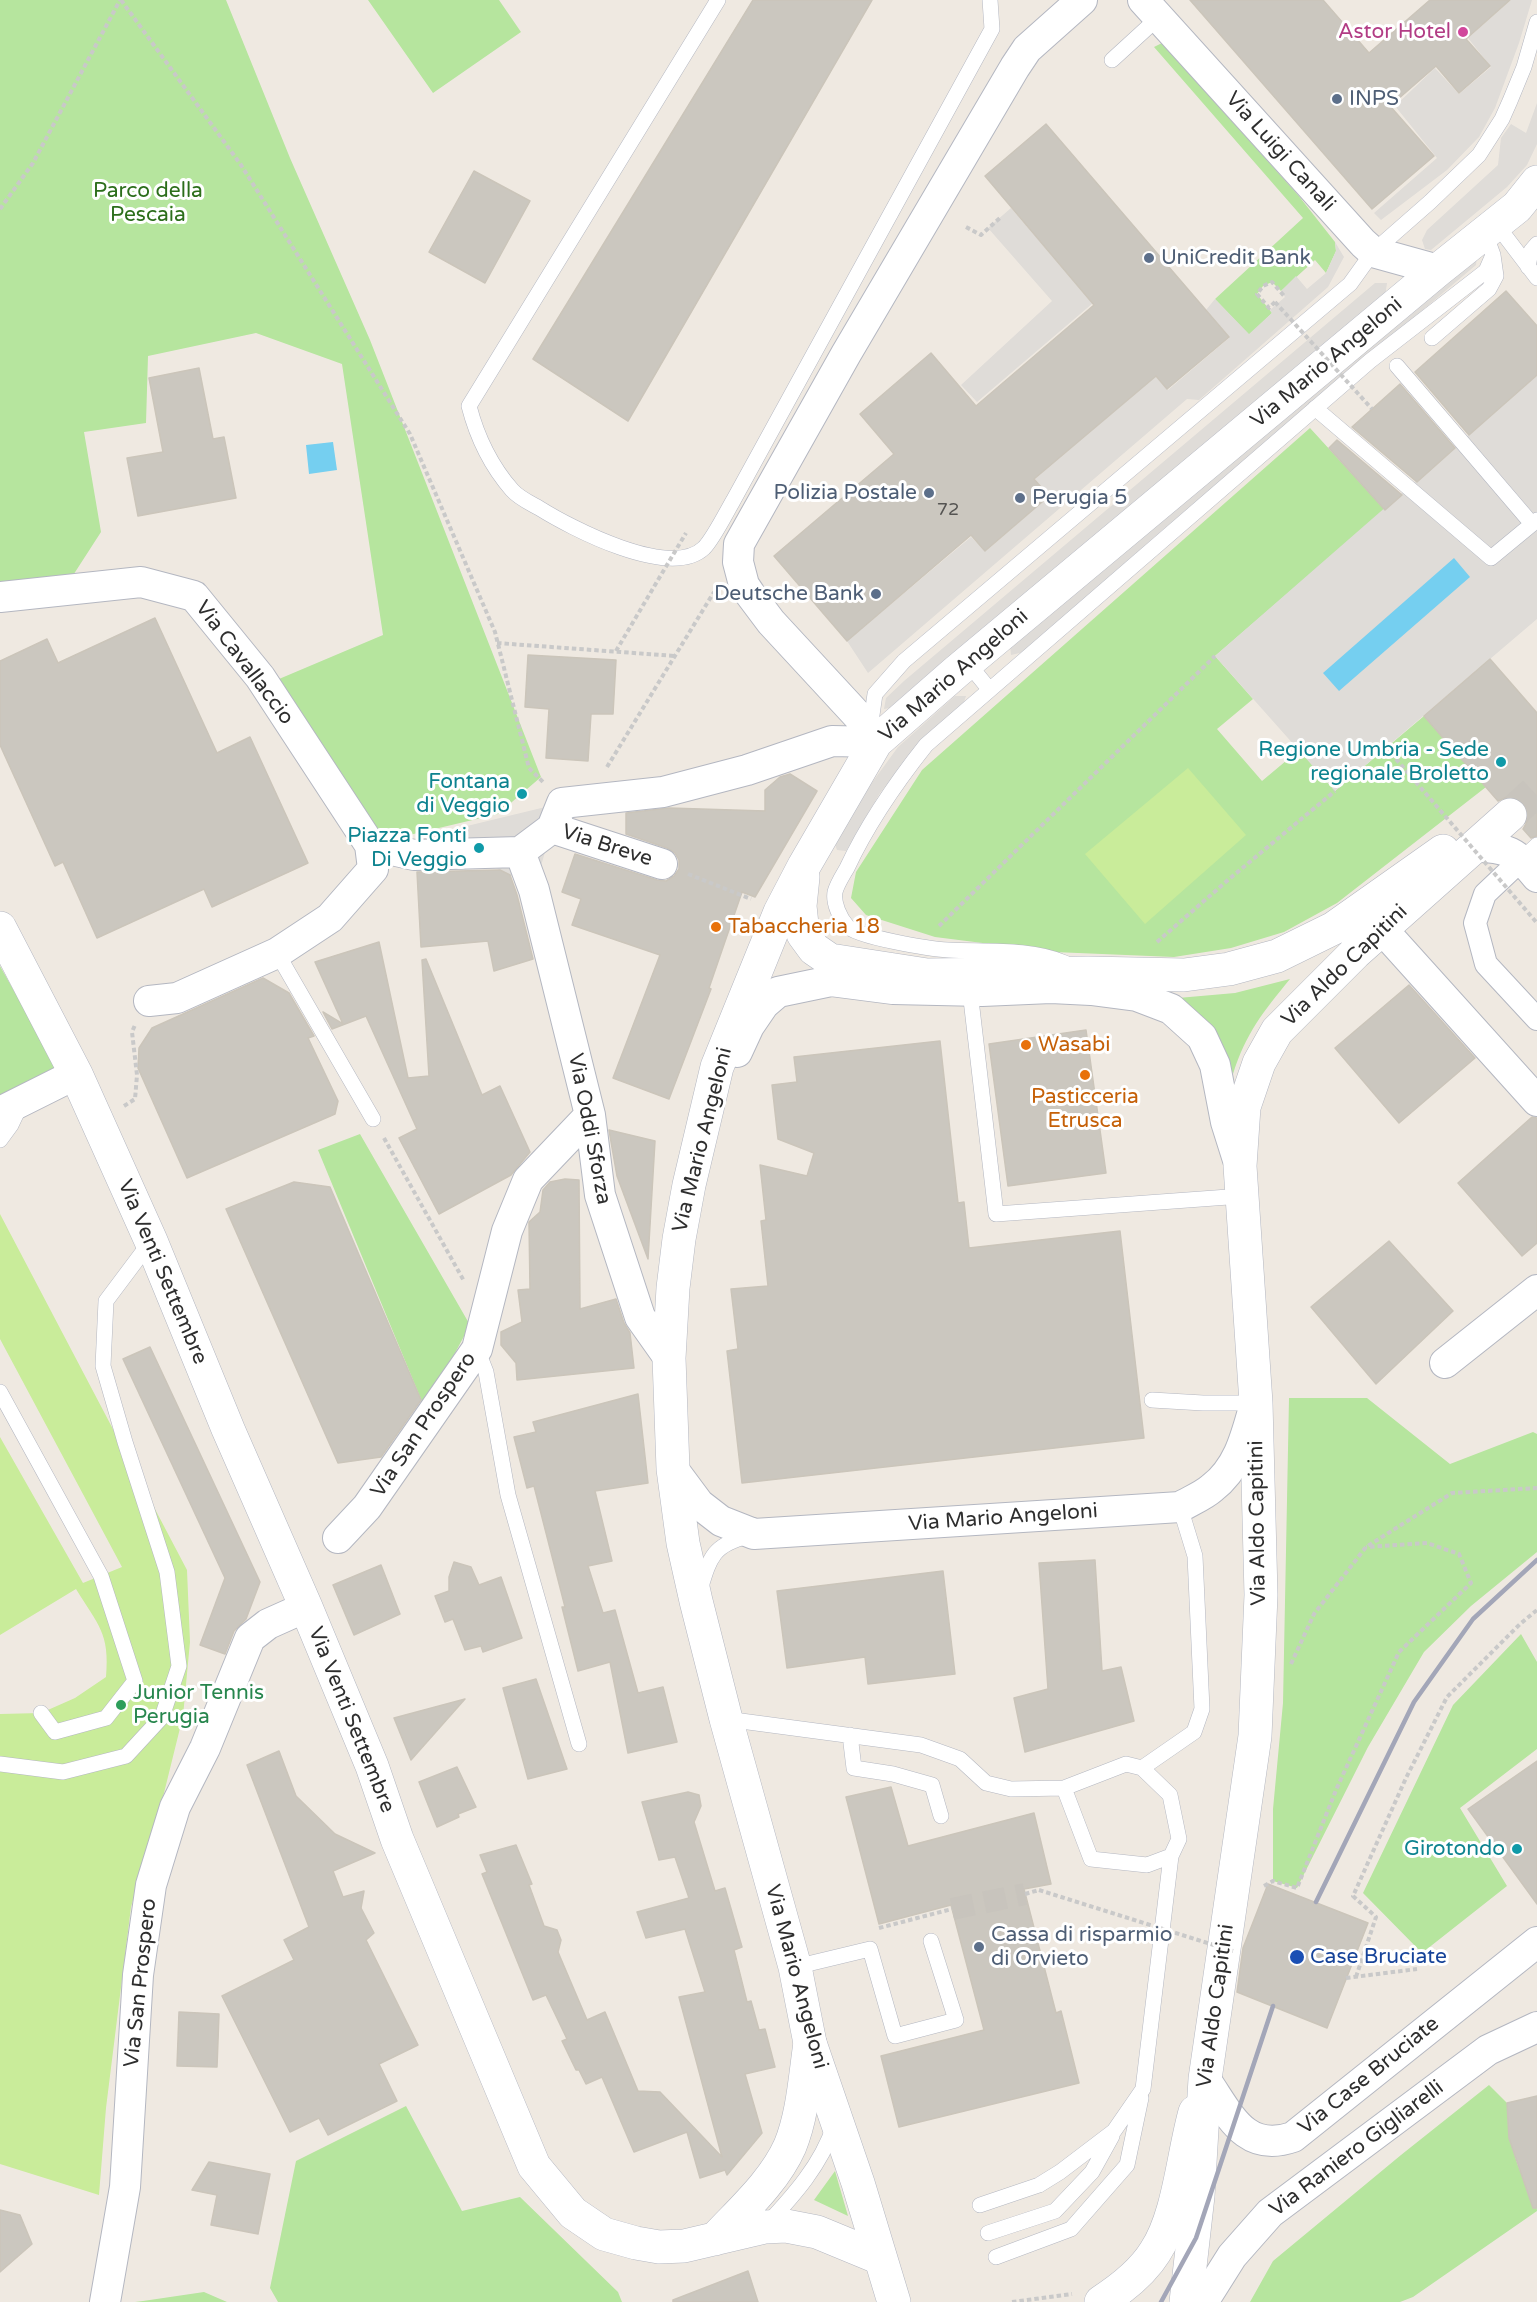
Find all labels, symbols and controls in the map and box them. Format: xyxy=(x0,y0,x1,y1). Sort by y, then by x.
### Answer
place label: Astor Hotel xyxy=(1338,19,1451,45)
marker: Astor Hotel xyxy=(1456,25,1470,39)
place label: INPS xyxy=(1349,86,1399,112)
street label: Via Luigi Canali xyxy=(1220,87,1340,217)
marker: INPS xyxy=(1330,92,1344,106)
park label: Parco della Pescaia xyxy=(93,178,203,228)
place label: UniCredit Bank xyxy=(1161,245,1311,271)
marker: UniCredit Bank xyxy=(1142,251,1156,265)
street label: Via Mario Angeloni xyxy=(1246,292,1408,434)
place label: Polizia Postale xyxy=(773,480,917,506)
place label: Perugia 5 xyxy=(1032,485,1127,511)
marker: Polizia Postale xyxy=(922,486,936,500)
marker: Perugia 5 xyxy=(1013,491,1027,505)
house number: 72 xyxy=(937,499,959,521)
place label: Deutsche Bank xyxy=(714,581,864,607)
marker: Deutsche Bank xyxy=(869,587,883,601)
street label: Via Cavallaccio xyxy=(189,596,299,730)
street label: Via Mario Angeloni xyxy=(874,604,1034,748)
place label: Regione Umbria - Sede regionale Broletto xyxy=(1258,737,1489,787)
marker: Regione Umbria - Sede regionale Broletto xyxy=(1494,755,1508,769)
place label: Fontana di Veggio xyxy=(416,769,510,819)
marker: Fontana di Veggio xyxy=(515,787,529,801)
street label: Via Breve xyxy=(559,820,655,872)
place label: Piazza Fonti Di Veggio xyxy=(347,823,467,873)
marker: Piazza Fonti Di Veggio xyxy=(472,841,486,855)
street label: Via Aldo Capitini xyxy=(1277,900,1413,1032)
place label: Tabaccheria 18 xyxy=(728,914,880,940)
marker: Tabaccheria 18 xyxy=(709,920,723,934)
place label: Wasabi xyxy=(1038,1032,1111,1058)
marker: Wasabi xyxy=(1019,1038,1033,1052)
street label: Via Mario Angeloni xyxy=(668,1045,738,1235)
street label: Via Oddi Sforza xyxy=(562,1051,616,1207)
marker: Pasticceria Etrusca xyxy=(1078,1068,1092,1082)
place label: Pasticceria Etrusca xyxy=(1031,1084,1139,1134)
street label: Via Venti Settembre xyxy=(112,1176,212,1368)
street label: Via San Prospero xyxy=(366,1347,482,1503)
street label: Via Aldo Capitini xyxy=(1244,1440,1272,1606)
street label: Via Mario Angeloni xyxy=(907,1499,1099,1537)
street label: Via Venti Settembre xyxy=(302,1623,400,1817)
place label: Junior Tennis Perugia xyxy=(133,1680,264,1730)
marker: Junior Tennis Perugia xyxy=(114,1698,128,1712)
place label: Girotondo xyxy=(1404,1836,1505,1862)
marker: Girotondo xyxy=(1510,1842,1524,1856)
street label: Via Mario Angeloni xyxy=(759,1882,833,2072)
street label: Via San Prospero xyxy=(120,1897,162,2069)
place label: Cassa di risparmio di Orvieto xyxy=(991,1922,1172,1972)
street label: Via Aldo Capitini xyxy=(1192,1922,1240,2090)
marker: Cassa di risparmio di Orvieto xyxy=(972,1940,986,1954)
place label: Case Bruciate xyxy=(1310,1944,1447,1970)
marker: Case Bruciate xyxy=(1288,1948,1306,1966)
street label: Via Case Bruciate xyxy=(1294,2012,1444,2140)
street label: Via Raniero Gigliarelli xyxy=(1265,2075,1449,2223)

